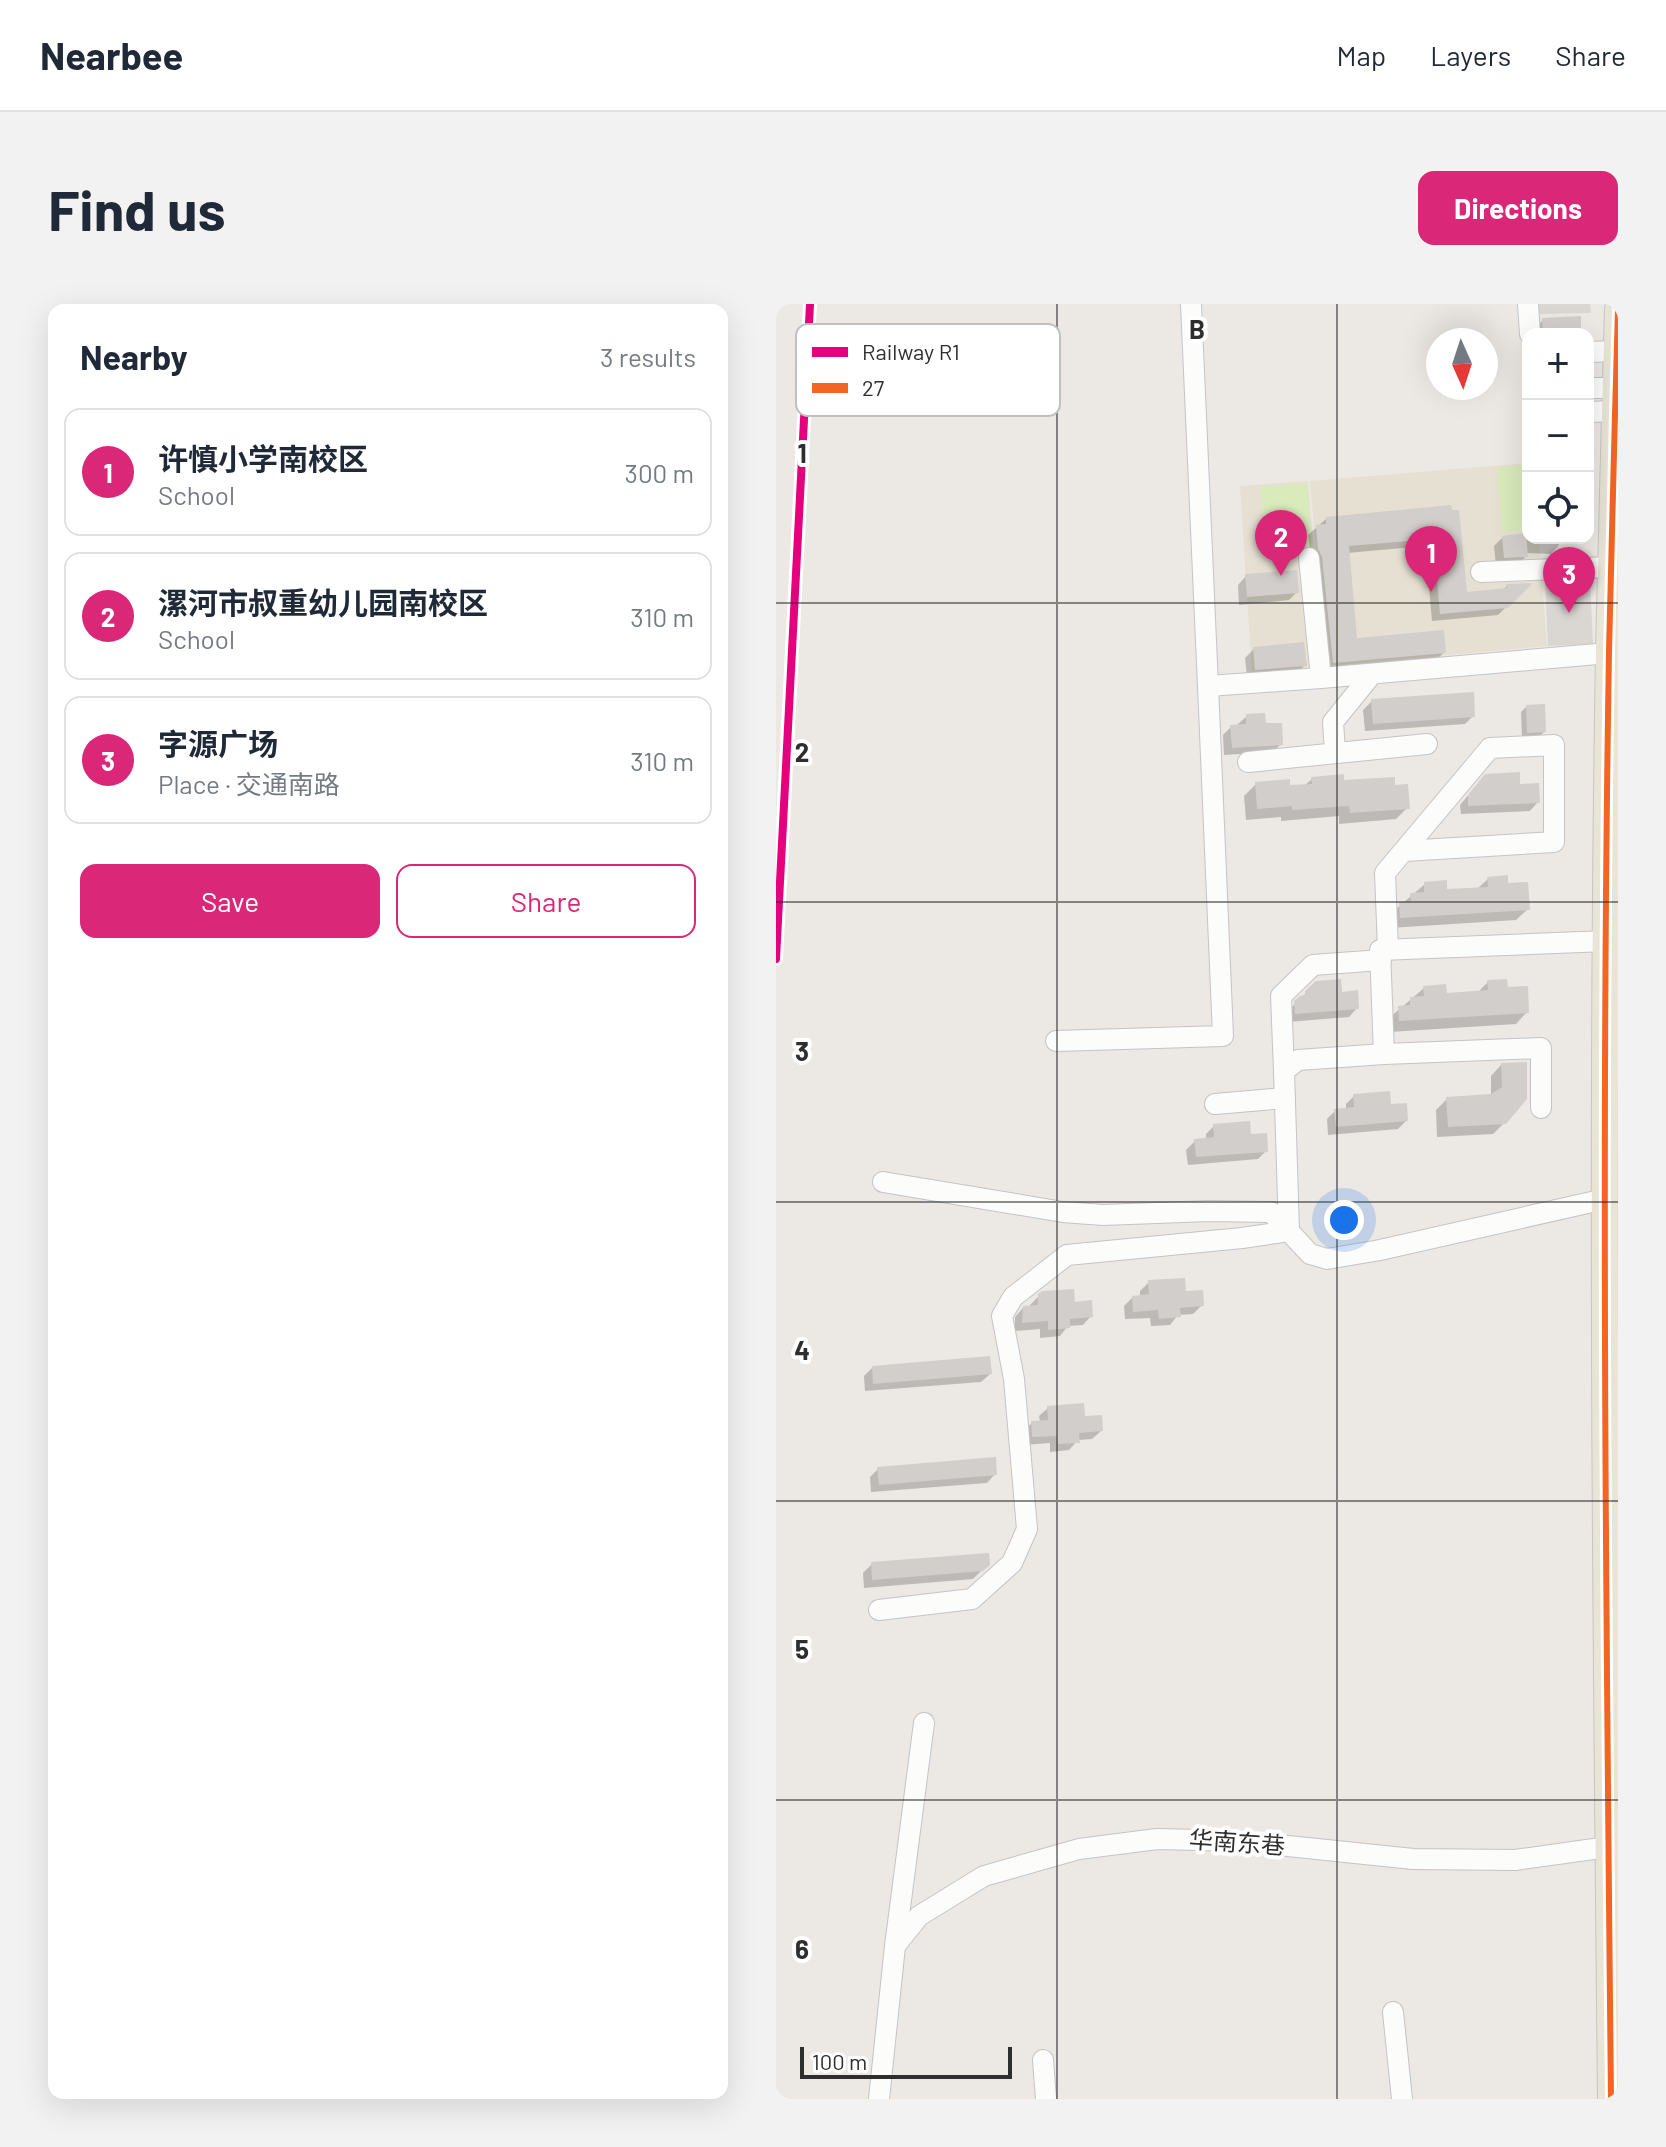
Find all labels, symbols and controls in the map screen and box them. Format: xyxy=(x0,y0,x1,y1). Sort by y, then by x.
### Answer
text: Nearbee xyxy=(40,32,183,78)
text: Map xyxy=(1336,38,1386,72)
text: Layers xyxy=(1430,38,1511,72)
text: Share xyxy=(1555,38,1626,72)
button: Directions xyxy=(1418,171,1618,245)
text: Find us xyxy=(48,175,226,242)
text: B xyxy=(1189,313,1205,344)
legend xyxy=(796,324,1060,416)
north arrow xyxy=(1426,328,1498,400)
map controls xyxy=(1522,328,1594,544)
button: + xyxy=(1522,328,1594,400)
text: Nearby xyxy=(80,336,188,377)
text: Railway R1 xyxy=(862,338,960,364)
text: 3 results xyxy=(600,341,696,372)
text: 27 xyxy=(862,374,884,400)
button: − xyxy=(1522,400,1594,472)
text: 1 xyxy=(797,437,807,468)
text: 许慎小学南校区 xyxy=(158,440,368,476)
text: 1 xyxy=(103,457,113,488)
text: 300 m xyxy=(625,457,694,488)
button: locate xyxy=(1522,472,1594,544)
text: School xyxy=(158,479,235,510)
pin: 2 xyxy=(1255,510,1307,576)
pin: 1 xyxy=(1405,526,1457,592)
pin: 3 xyxy=(1543,547,1595,613)
text: 漯河市叔重幼儿园南校区 xyxy=(158,584,488,620)
text: 2 xyxy=(101,601,115,632)
text: 310 m xyxy=(630,601,694,632)
text: School xyxy=(158,623,235,654)
text: 字源广场 xyxy=(158,725,278,761)
text: 2 xyxy=(795,736,809,767)
text: 3 xyxy=(101,745,115,776)
text: 310 m xyxy=(630,745,694,776)
text: Place · 交通南路 xyxy=(158,768,340,799)
button: Save xyxy=(80,864,380,938)
button: Share xyxy=(396,864,696,938)
text: 3 xyxy=(795,1035,809,1066)
your location xyxy=(1324,1200,1364,1240)
text: 4 xyxy=(794,1334,810,1365)
text: 5 xyxy=(795,1633,809,1664)
street label: 华南东巷 xyxy=(1188,1824,1286,1859)
text: 6 xyxy=(795,1933,809,1964)
scale bar xyxy=(800,2043,1012,2079)
text: 100 m xyxy=(812,2048,867,2074)

